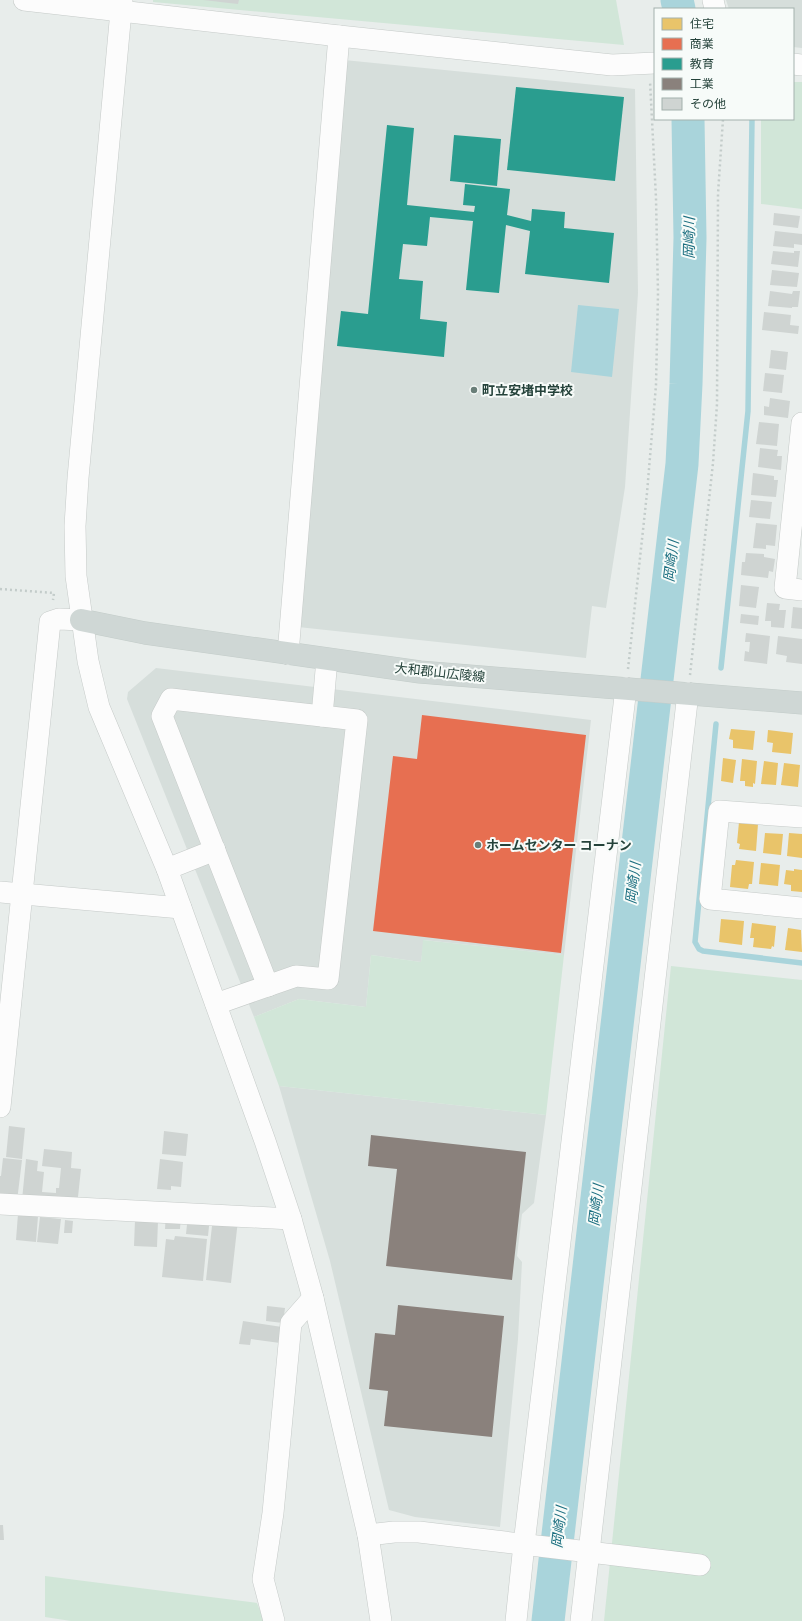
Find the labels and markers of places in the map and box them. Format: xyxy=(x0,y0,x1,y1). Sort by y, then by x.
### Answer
place label: 町立安堵中学校 xyxy=(482,382,573,398)
marker: 町立安堵中学校 xyxy=(469,385,479,395)
place label: ホームセンター コーナン xyxy=(486,837,632,853)
marker: ホームセンター コーナン xyxy=(473,840,483,850)

